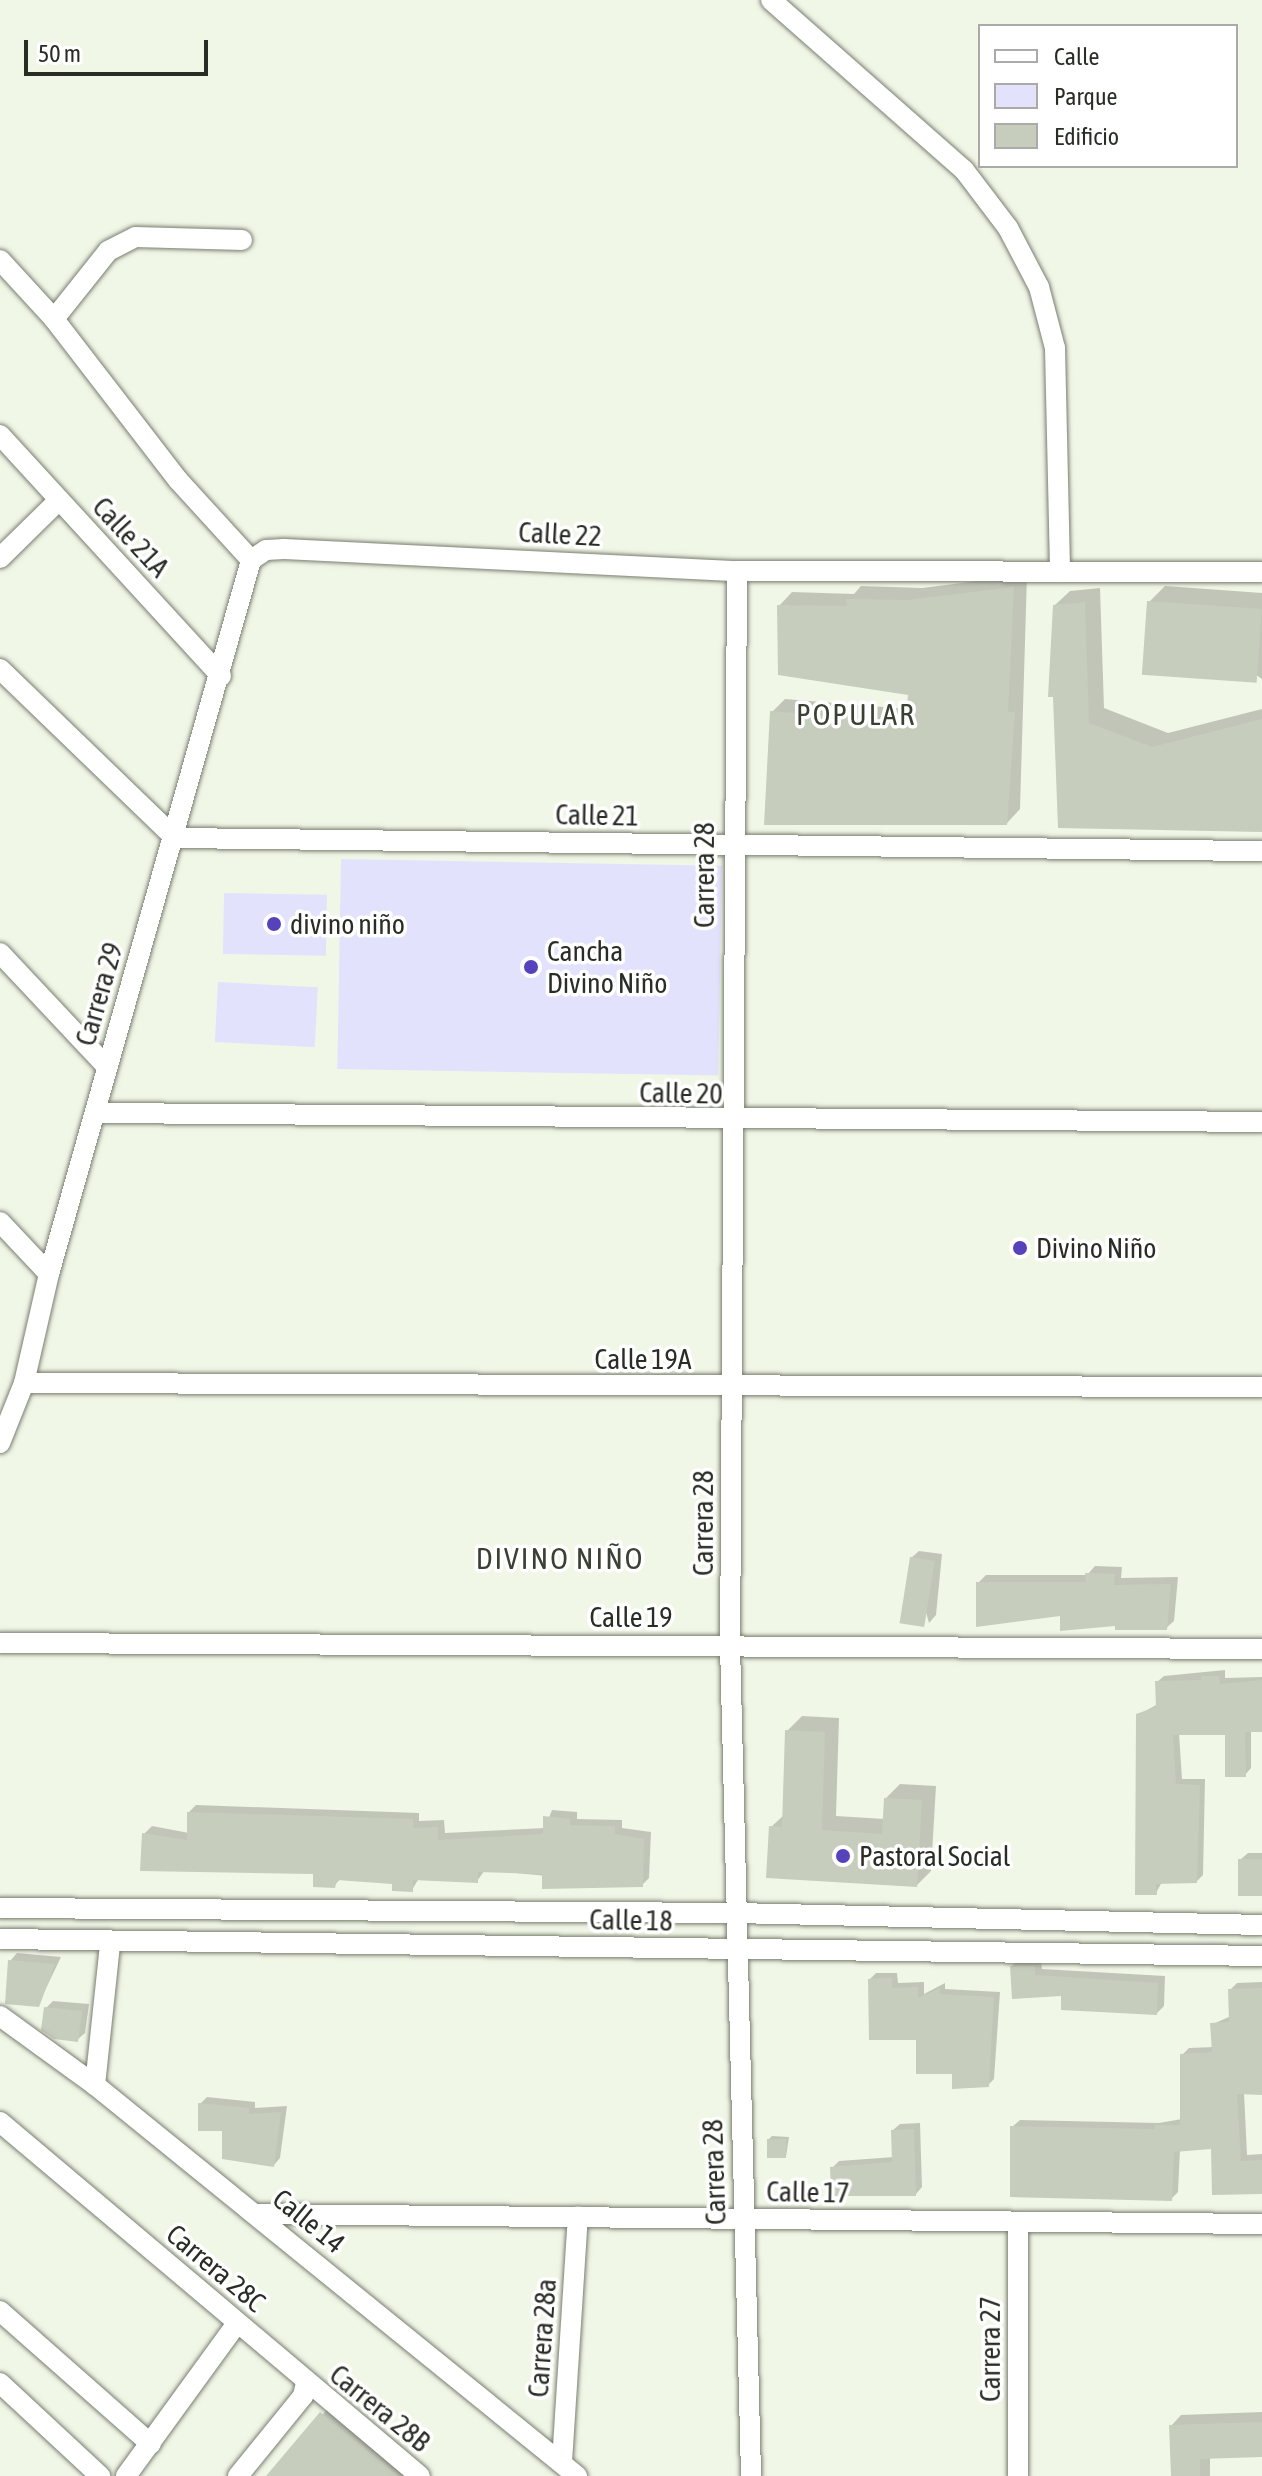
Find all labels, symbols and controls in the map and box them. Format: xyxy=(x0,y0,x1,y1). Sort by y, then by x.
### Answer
scale bar xyxy=(28,24,212,74)
legend xyxy=(978,24,1238,168)
text: 50 m xyxy=(38,40,81,67)
text: Calle xyxy=(1054,43,1099,70)
text: Parque xyxy=(1054,83,1117,110)
text: Edificio xyxy=(1054,123,1119,150)
street label: Calle 21A xyxy=(86,490,176,584)
street label: Calle 22 xyxy=(518,515,602,553)
district label: POPULAR xyxy=(796,696,916,732)
street label: Calle 21 xyxy=(555,797,639,833)
street label: Carrera 28 xyxy=(687,822,721,928)
place label: divino niño xyxy=(290,907,405,941)
marker: divino niño xyxy=(265,915,283,933)
place label: Cancha Divino Niño xyxy=(547,934,667,1000)
street label: Carrera 29 xyxy=(68,939,130,1049)
marker: Cancha Divino Niño xyxy=(522,958,540,976)
street label: Calle 20 xyxy=(639,1075,723,1111)
place label: Divino Niño xyxy=(1036,1231,1156,1265)
marker: Divino Niño xyxy=(1011,1239,1029,1257)
street label: Calle 19A xyxy=(595,1342,691,1376)
street label: Carrera 28 xyxy=(686,1470,720,1576)
district label: DIVINO NIÑO xyxy=(476,1540,644,1576)
street label: Calle 19 xyxy=(589,1600,673,1634)
place label: Pastoral Social xyxy=(859,1839,1010,1873)
marker: Pastoral Social xyxy=(834,1847,852,1865)
street label: Calle 18 xyxy=(589,1902,673,1938)
street label: Carrera 28 xyxy=(695,2119,733,2225)
street label: Calle 17 xyxy=(766,2174,850,2210)
street label: Calle 14 xyxy=(266,2182,352,2260)
street label: Carrera 28C xyxy=(160,2217,272,2319)
street label: Carrera 28a xyxy=(521,2278,563,2398)
street label: Carrera 27 xyxy=(973,2296,1007,2402)
street label: Carrera 28B xyxy=(323,2357,437,2459)

